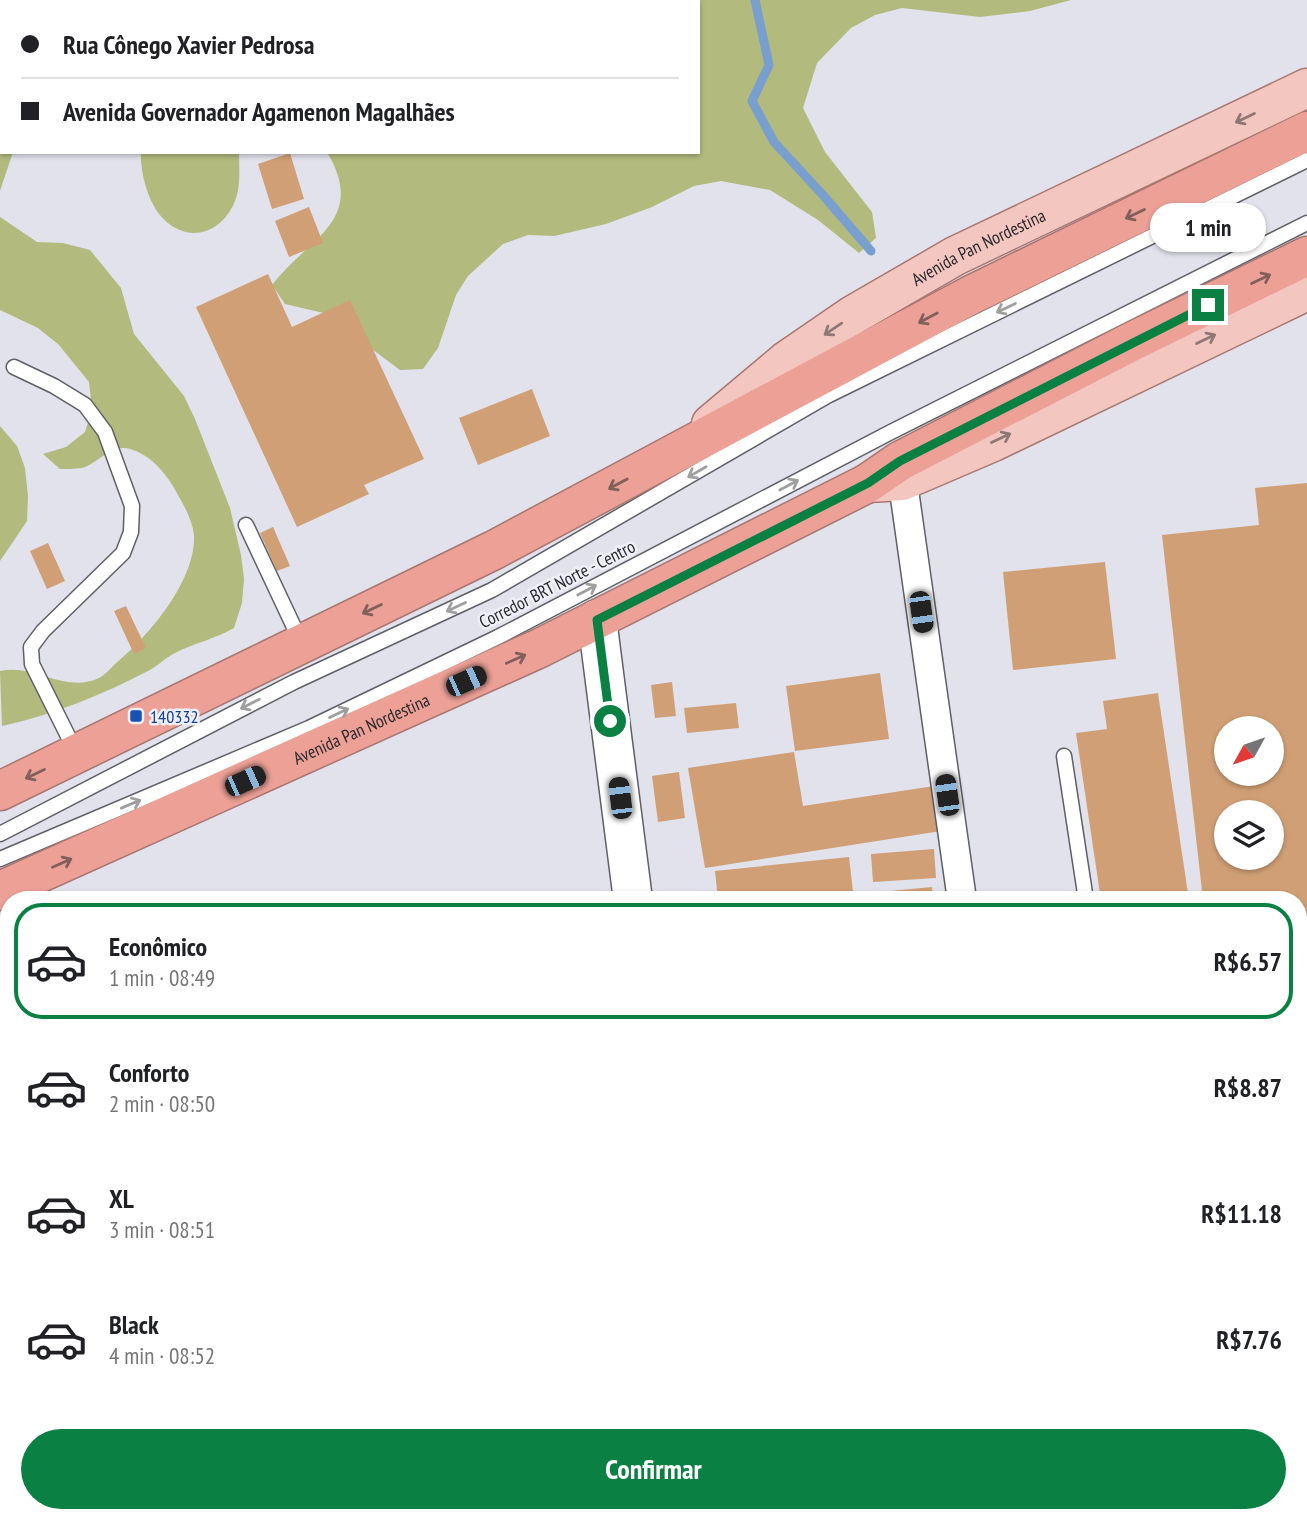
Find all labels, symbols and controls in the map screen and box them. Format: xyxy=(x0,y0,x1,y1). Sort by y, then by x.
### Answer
text: Rua Cônego Xavier Pedrosa xyxy=(63,28,314,61)
text: Avenida Governador Agamenon Magalhães xyxy=(63,95,455,128)
one-way arrow xyxy=(1235,112,1256,125)
street label: Avenida Pan Nordestina xyxy=(907,203,1049,290)
callout: 1 min xyxy=(1150,204,1266,252)
one-way arrow xyxy=(1125,207,1146,221)
text: 1 min xyxy=(1185,213,1231,242)
one-way arrow xyxy=(1250,271,1271,285)
route end xyxy=(1192,289,1224,321)
one-way arrow xyxy=(996,301,1017,315)
one-way arrow xyxy=(918,312,939,325)
one-way arrow xyxy=(824,322,844,336)
one-way arrow xyxy=(1195,332,1216,346)
one-way arrow xyxy=(990,431,1011,444)
one-way arrow xyxy=(687,465,707,479)
one-way arrow xyxy=(608,478,629,491)
one-way arrow xyxy=(778,478,799,492)
street label: Corredor BRT Norte - Centro xyxy=(475,535,639,633)
one-way arrow xyxy=(576,583,597,597)
car xyxy=(908,590,935,634)
one-way arrow xyxy=(446,601,467,614)
one-way arrow xyxy=(362,603,383,617)
one-way arrow xyxy=(504,652,526,665)
car xyxy=(443,663,490,699)
street label: Avenida Pan Nordestina xyxy=(289,688,433,769)
one-way arrow xyxy=(240,698,261,712)
place label: 140332 xyxy=(150,705,199,728)
one-way arrow xyxy=(328,705,349,719)
route start xyxy=(594,705,626,737)
marker: 140332 xyxy=(128,708,144,724)
north arrow xyxy=(1214,716,1284,786)
map controls xyxy=(1214,716,1284,870)
car xyxy=(222,763,269,799)
one-way arrow xyxy=(25,767,46,781)
car xyxy=(934,773,961,817)
car xyxy=(608,776,633,820)
one-way arrow xyxy=(119,796,141,809)
button: layers xyxy=(1214,800,1284,870)
one-way arrow xyxy=(51,856,72,869)
icon: car xyxy=(25,930,88,993)
text: Econômico xyxy=(109,930,207,963)
text: R$6.57 xyxy=(1214,945,1282,978)
text: 1 min · 08:49 xyxy=(109,963,215,992)
icon: car xyxy=(25,1056,88,1119)
text: Conforto xyxy=(109,1056,189,1089)
text: R$8.87 xyxy=(1214,1071,1282,1104)
text: 2 min · 08:50 xyxy=(109,1089,215,1118)
icon: car xyxy=(25,1182,88,1245)
text: XL xyxy=(109,1182,134,1215)
text: R$11.18 xyxy=(1201,1197,1282,1230)
text: 3 min · 08:51 xyxy=(109,1215,215,1244)
icon: car xyxy=(25,1308,88,1371)
text: Black xyxy=(109,1308,159,1341)
text: R$7.76 xyxy=(1216,1323,1282,1356)
text: 4 min · 08:52 xyxy=(109,1341,215,1370)
button: Confirmar xyxy=(21,1429,1286,1509)

